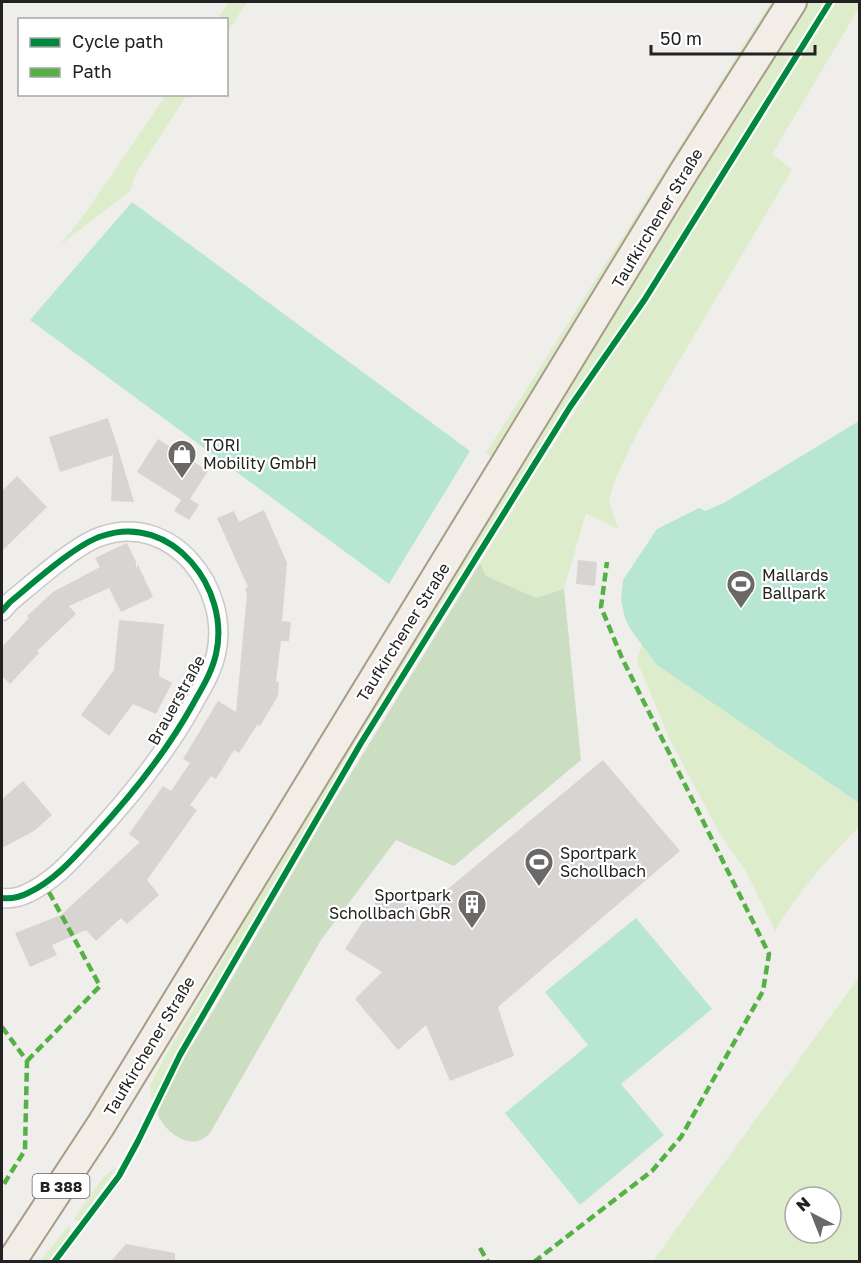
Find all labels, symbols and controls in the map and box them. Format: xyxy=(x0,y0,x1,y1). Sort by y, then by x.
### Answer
legend xyxy=(18,18,228,96)
scale bar xyxy=(651,18,814,56)
text: 50 m xyxy=(660,27,702,49)
text: Cycle path xyxy=(72,30,164,52)
text: Path xyxy=(72,60,112,82)
street label: Taufkirchener Straße xyxy=(607,144,707,292)
place label: TORI Mobility GmbH xyxy=(203,435,317,473)
shop icon: TORI Mobility GmbH xyxy=(166,438,198,480)
street label: Taufkirchener Straße xyxy=(352,559,454,705)
place label: Mallards Ballpark xyxy=(762,565,828,603)
sports icon: Mallards Ballpark xyxy=(725,568,757,610)
street label: Brauerstraße xyxy=(143,652,209,748)
place label: Sportpark Schollbach xyxy=(560,843,646,881)
sports icon: Sportpark Schollbach xyxy=(523,846,555,888)
place label: Sportpark Schollbach GbR xyxy=(329,885,451,923)
building icon: Sportpark Schollbach GbR xyxy=(456,888,488,930)
street label: Taufkirchener Straße xyxy=(99,972,199,1120)
road number: B 388 xyxy=(32,1174,90,1198)
north arrow xyxy=(783,1185,843,1245)
text: N xyxy=(792,1192,814,1215)

